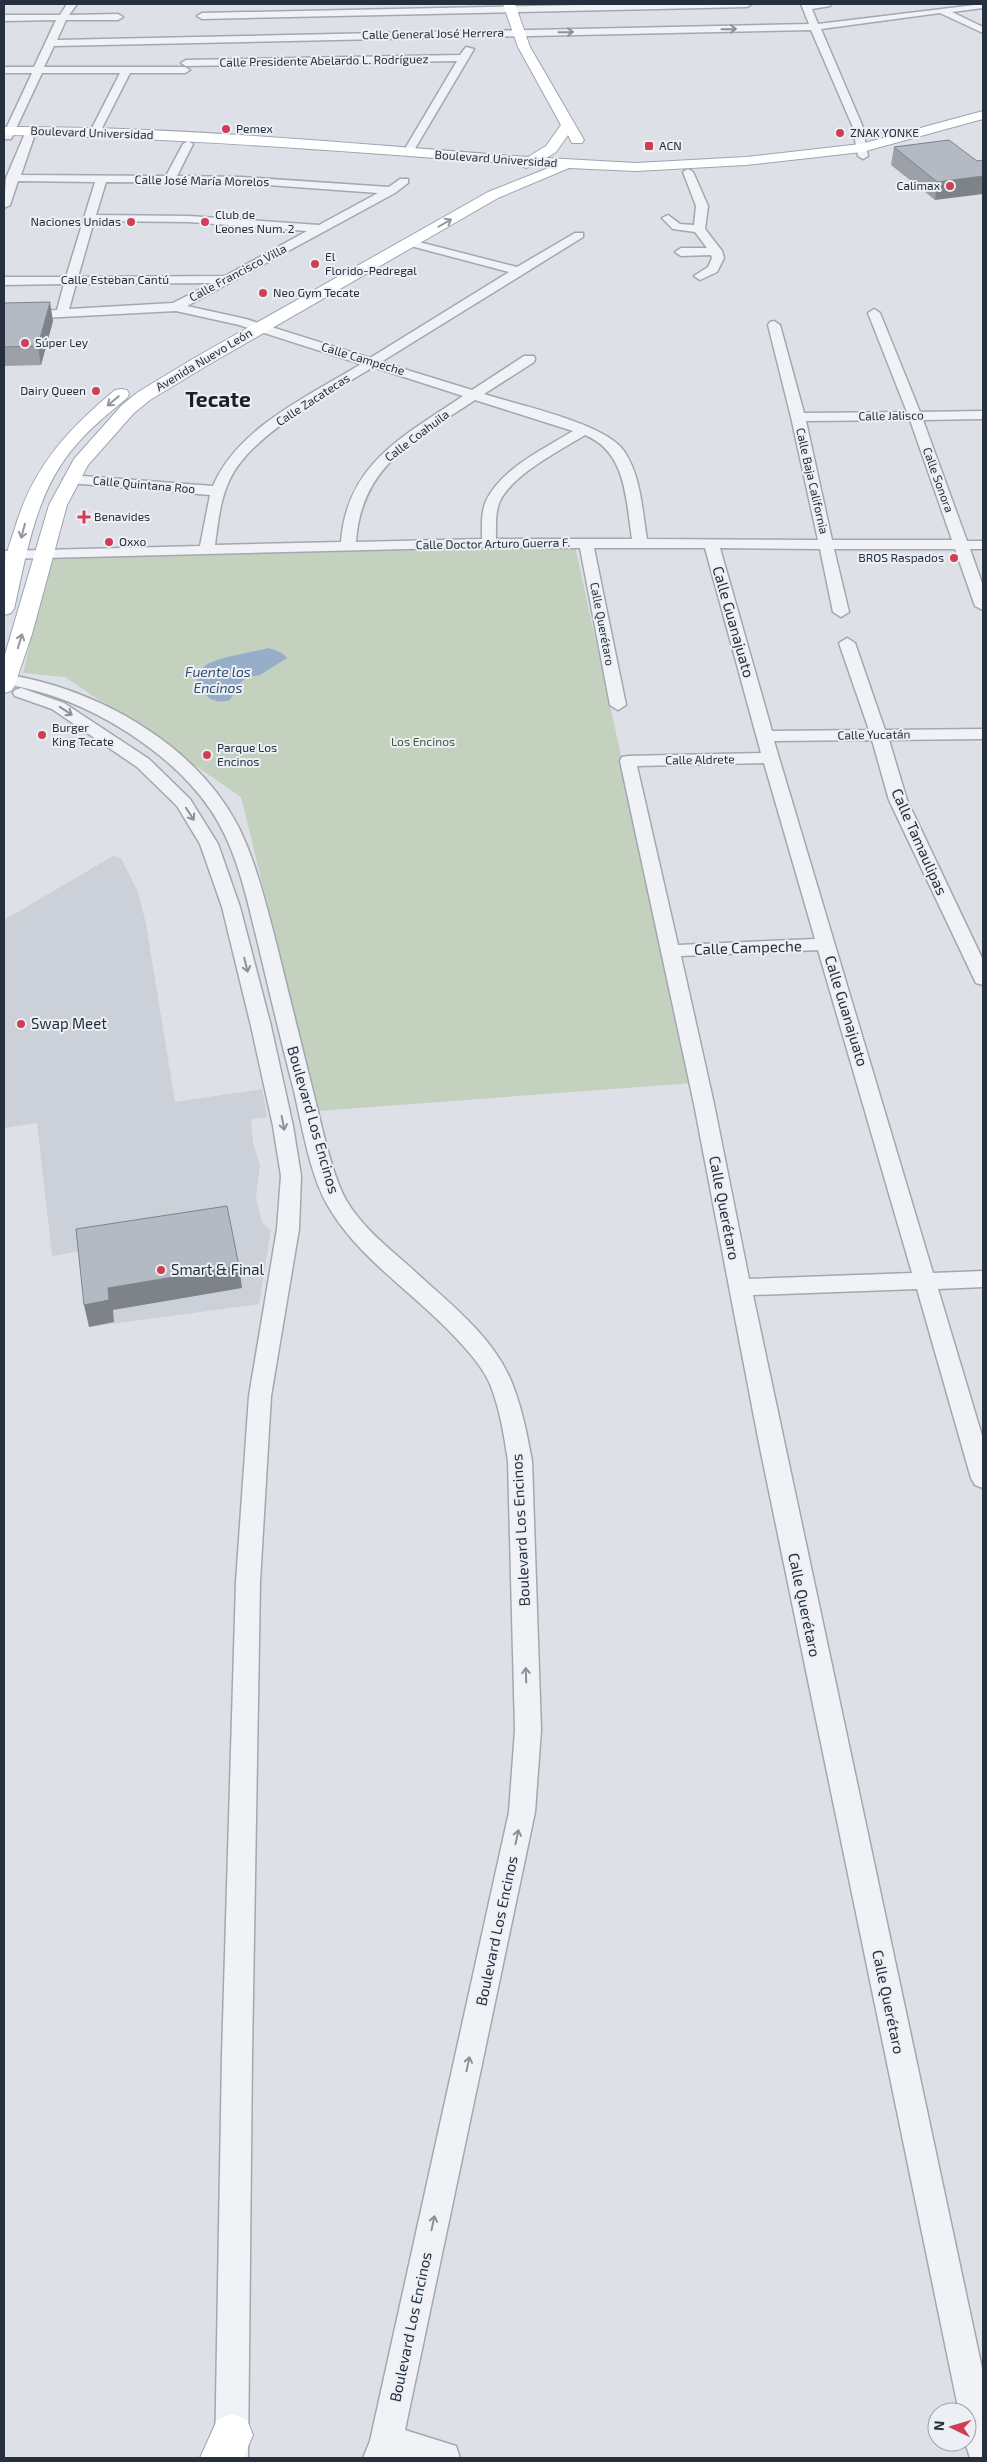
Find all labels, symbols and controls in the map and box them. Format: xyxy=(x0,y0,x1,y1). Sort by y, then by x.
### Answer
one-way arrow xyxy=(720,24,737,34)
street label: Calle General José Herrera xyxy=(362,25,504,41)
one-way arrow xyxy=(558,27,574,37)
street label: Calle Presidente Abelardo L. Rodríguez xyxy=(219,51,429,69)
place label: Pemex xyxy=(236,121,273,135)
street label: Boulevard Universidad xyxy=(30,123,154,141)
marker: Pemex xyxy=(220,123,232,135)
place label: ZNAK YONKE xyxy=(850,125,919,139)
marker: ZNAK YONKE xyxy=(834,127,846,139)
place label: ACN xyxy=(659,138,682,152)
marker: ACN xyxy=(643,140,655,152)
street label: Boulevard Universidad xyxy=(434,147,558,169)
street label: Calle José María Morelos xyxy=(135,172,269,188)
place label: Calimax xyxy=(897,178,941,192)
marker: Calimax xyxy=(944,180,956,192)
place label: Club de Leones Num. 2 xyxy=(215,207,295,235)
place label: Naciones Unidas xyxy=(31,214,121,228)
marker: Naciones Unidas xyxy=(125,216,137,228)
marker: Club de Leones Num. 2 xyxy=(199,216,211,228)
one-way arrow xyxy=(437,217,452,227)
street label: Calle Francisco Villa xyxy=(186,241,289,304)
place label: El Florido-Pedregal xyxy=(325,249,417,277)
marker: El Florido-Pedregal xyxy=(309,258,321,270)
street label: Calle Esteban Cantú xyxy=(61,272,169,286)
place label: Neo Gym Tecate xyxy=(273,285,360,299)
marker: Neo Gym Tecate xyxy=(257,287,269,299)
street label: Avenida Nuevo León xyxy=(153,325,254,393)
place label: Súper Ley xyxy=(35,335,89,349)
marker: Súper Ley xyxy=(19,337,31,349)
street label: Calle Campeche xyxy=(320,339,407,377)
street label: Calle Zacatecas xyxy=(273,370,352,428)
place label: Dairy Queen xyxy=(20,383,86,398)
marker: Dairy Queen xyxy=(90,385,102,397)
district label: Tecate xyxy=(185,386,251,411)
one-way arrow xyxy=(107,395,120,406)
street label: Calle Coahuila xyxy=(381,406,451,464)
street label: Calle Jalisco xyxy=(858,407,924,423)
street label: Calle Baja California xyxy=(793,426,832,535)
street label: Calle Sonora xyxy=(921,445,957,514)
street label: Calle Quintana Roo xyxy=(92,473,196,496)
place label: Benavides xyxy=(94,509,150,523)
marker: Benavides xyxy=(78,511,90,523)
one-way arrow xyxy=(18,523,27,539)
place label: Oxxo xyxy=(119,534,147,548)
street label: Calle Doctor Arturo Guerra F. xyxy=(416,535,570,551)
marker: Oxxo xyxy=(103,536,115,548)
place label: BROS Raspados xyxy=(858,550,944,564)
marker: BROS Raspados xyxy=(948,552,960,564)
street label: Calle Guanajuato xyxy=(708,564,758,680)
street label: Calle Querétaro xyxy=(587,581,618,667)
one-way arrow xyxy=(16,633,26,649)
water label: Fuente los Encinos xyxy=(185,663,251,696)
one-way arrow xyxy=(59,706,73,716)
place label: Burger King Tecate xyxy=(52,720,114,748)
street label: Calle Yucatán xyxy=(837,726,911,742)
marker: Burger King Tecate xyxy=(36,729,48,741)
park label: Los Encinos xyxy=(391,734,455,748)
place label: Parque Los Encinos xyxy=(217,740,277,768)
marker: Parque Los Encinos xyxy=(201,749,213,761)
street label: Calle Aldrete xyxy=(665,751,735,767)
street label: Calle Tamaulipas xyxy=(888,785,952,898)
one-way arrow xyxy=(186,806,196,820)
street label: Calle Campeche xyxy=(694,936,802,958)
street label: Calle Guanajuato xyxy=(821,953,872,1069)
one-way arrow xyxy=(241,957,251,973)
place label: Swap Meet xyxy=(31,1014,107,1032)
marker: Swap Meet xyxy=(15,1018,27,1030)
street label: Boulevard Los Encinos xyxy=(284,1044,344,1196)
one-way arrow xyxy=(278,1115,288,1131)
street label: Calle Querétaro xyxy=(705,1154,744,1262)
place label: Smart & Final xyxy=(171,1260,265,1278)
marker: Smart & Final xyxy=(155,1264,167,1276)
street label: Boulevard Los Encinos xyxy=(507,1453,533,1607)
street label: Calle Querétaro xyxy=(784,1551,825,1659)
one-way arrow xyxy=(521,1668,531,1684)
one-way arrow xyxy=(512,1830,522,1846)
street label: Boulevard Los Encinos xyxy=(471,1854,521,2007)
street label: Calle Querétaro xyxy=(868,1948,909,2056)
one-way arrow xyxy=(464,2057,473,2073)
one-way arrow xyxy=(429,2216,438,2232)
street label: Boulevard Los Encinos xyxy=(385,2250,435,2403)
north arrow xyxy=(927,2402,977,2452)
text: N xyxy=(930,2420,947,2432)

